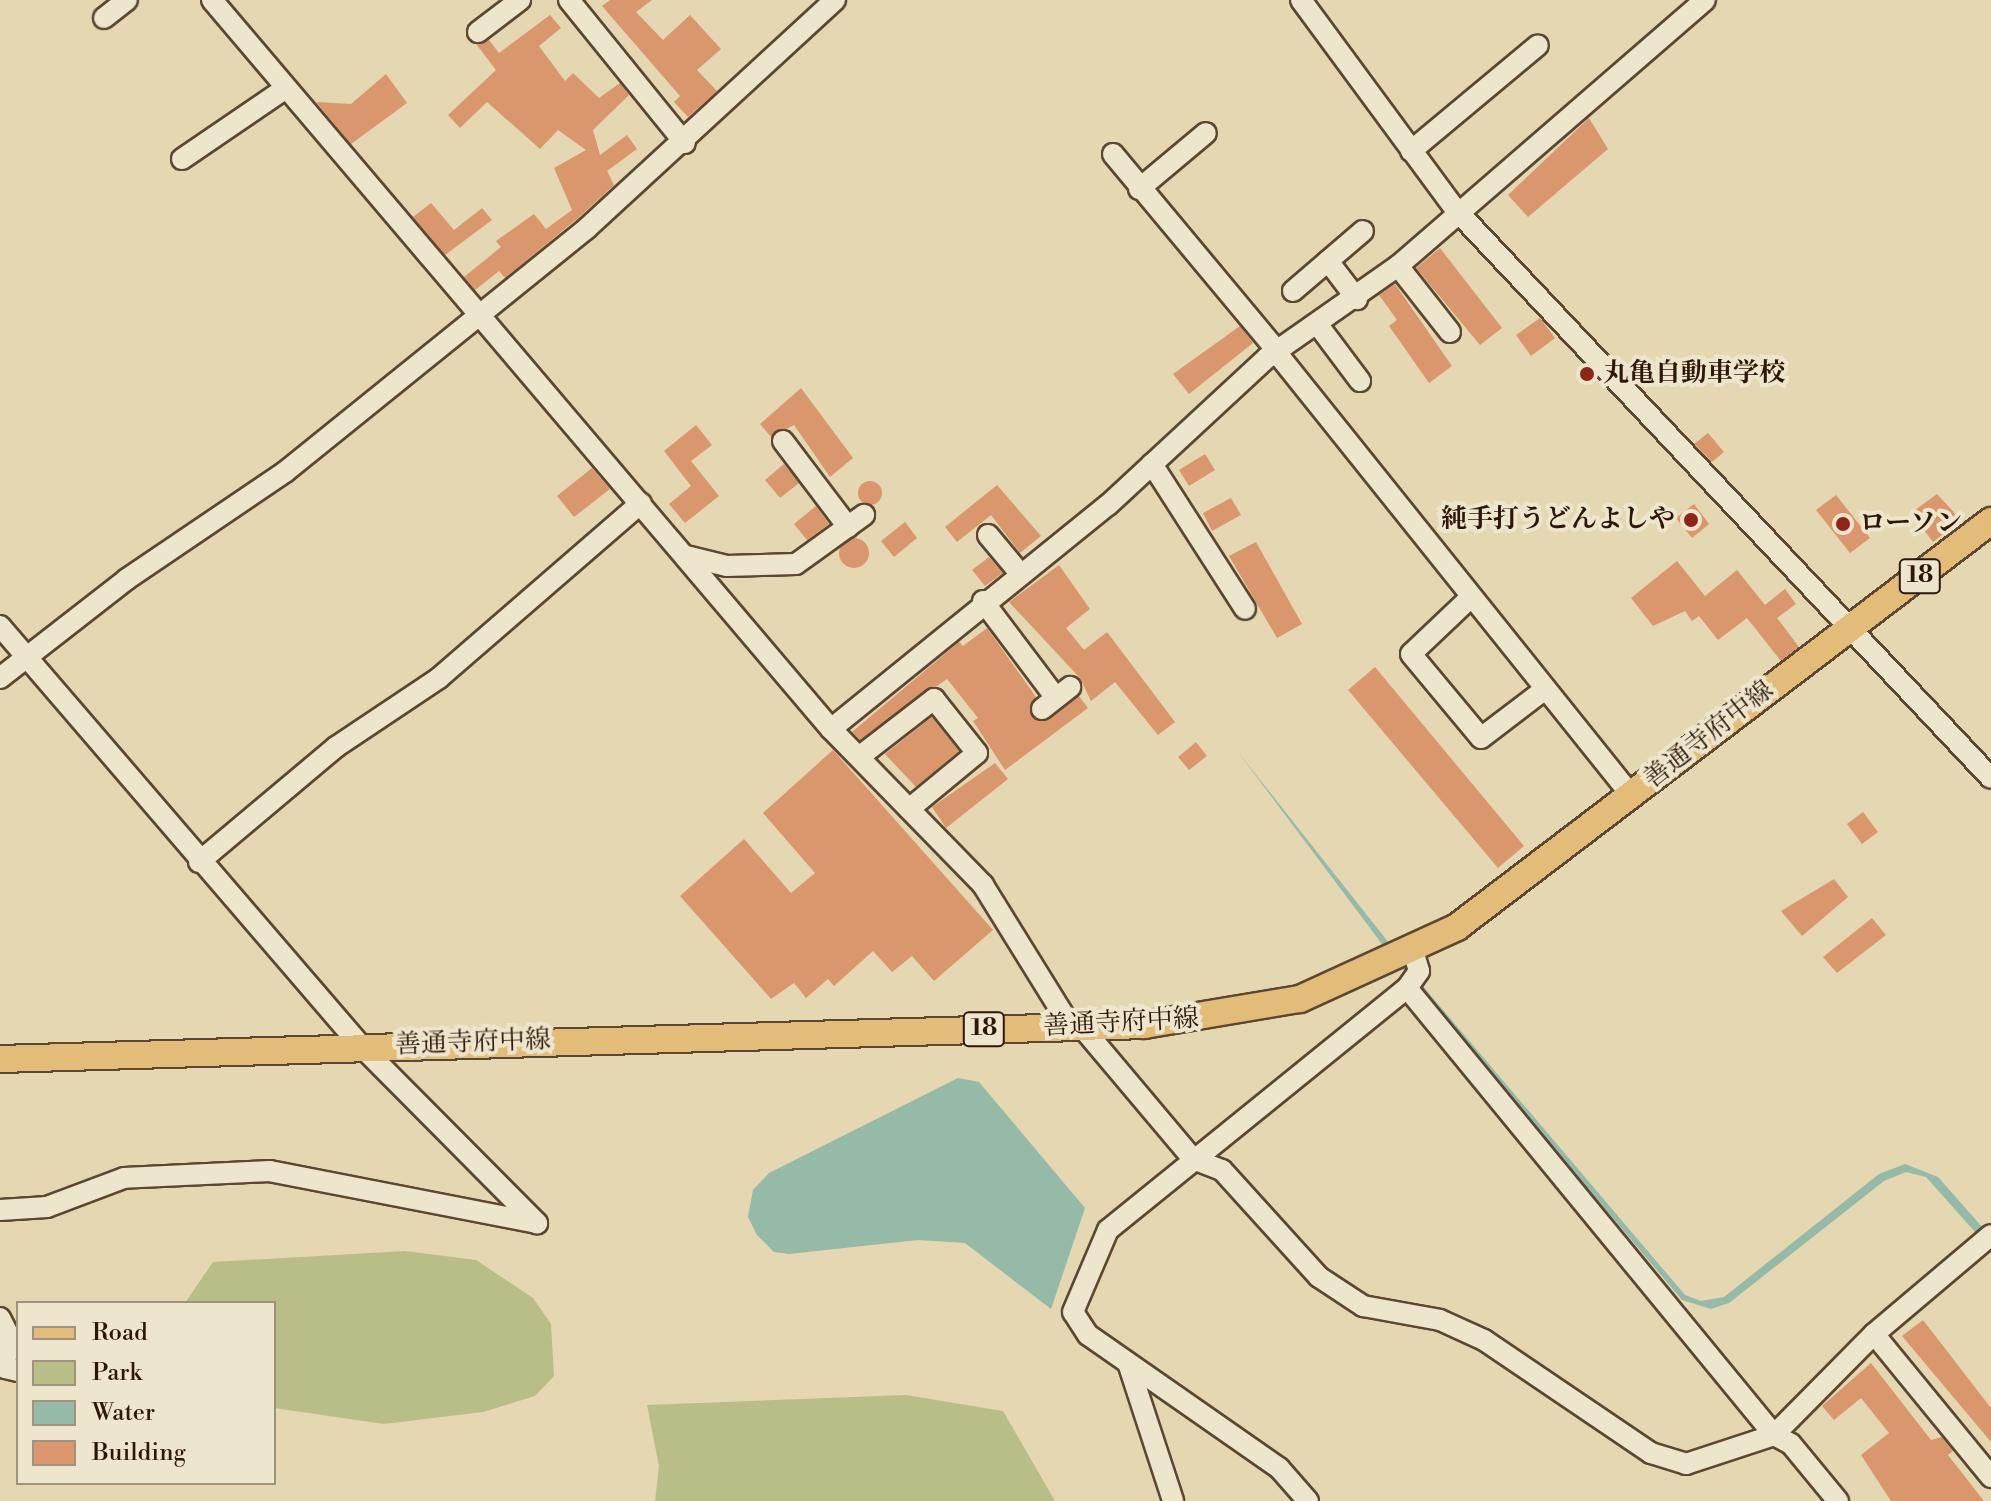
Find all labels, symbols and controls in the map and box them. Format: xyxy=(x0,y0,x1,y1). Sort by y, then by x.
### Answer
place label: 丸亀自動車学校 xyxy=(1603,358,1785,390)
marker: 丸亀自動車学校 xyxy=(1578,365,1596,383)
place label: 純手打うどんよしや xyxy=(1441,504,1675,536)
place label: ローソン xyxy=(1859,508,1963,540)
marker: 純手打うどんよしや xyxy=(1682,511,1700,529)
marker: ローソン xyxy=(1834,515,1852,533)
road number: 18 xyxy=(1898,556,1942,596)
street label: 善通寺府中線 xyxy=(1638,675,1780,795)
street label: 善通寺府中線 xyxy=(1042,1003,1200,1043)
road number: 18 xyxy=(962,1009,1006,1049)
street label: 善通寺府中線 xyxy=(395,1025,551,1061)
legend xyxy=(16,1301,276,1485)
text: Road xyxy=(92,1318,148,1348)
text: Park xyxy=(92,1358,142,1388)
text: Water xyxy=(92,1398,155,1428)
text: Building xyxy=(92,1438,186,1468)

